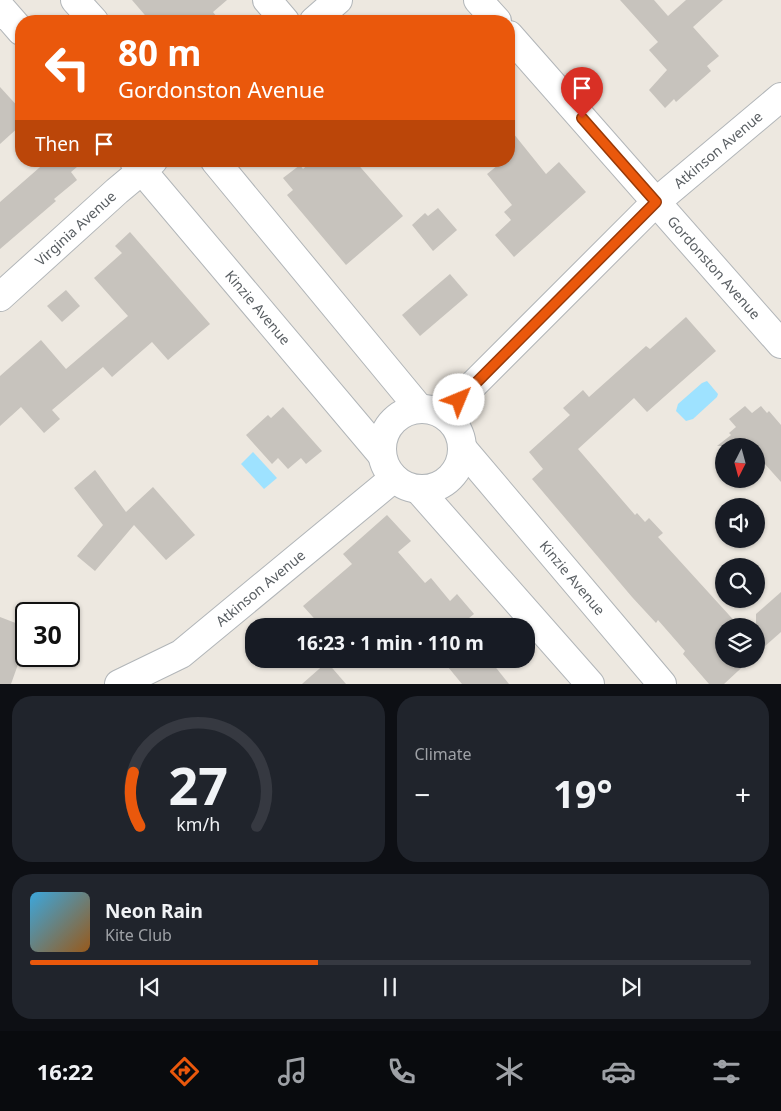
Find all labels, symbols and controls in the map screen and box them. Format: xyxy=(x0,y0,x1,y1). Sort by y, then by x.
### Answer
text: 80 m xyxy=(118,29,201,76)
icon: left xyxy=(35,35,100,100)
pin xyxy=(561,67,603,118)
text: Gordonston Avenue xyxy=(118,74,325,104)
icon: arrive xyxy=(568,74,596,102)
street label: Atkinson Avenue xyxy=(669,107,766,192)
icon: arrive xyxy=(90,130,118,158)
text: Then xyxy=(35,131,80,157)
street label: Virginia Avenue xyxy=(31,186,120,270)
street label: Gordonston Avenue xyxy=(664,212,765,323)
street label: Kinzie Avenue xyxy=(221,266,295,349)
position arrow xyxy=(432,373,484,425)
north arrow xyxy=(715,438,765,488)
map controls xyxy=(715,438,765,668)
button: sound xyxy=(715,498,765,548)
street label: Kinzie Avenue xyxy=(536,536,610,619)
street label: Atkinson Avenue xyxy=(212,545,309,630)
button: search xyxy=(715,558,765,608)
speed limit sign: 30 xyxy=(15,602,80,667)
button: layers xyxy=(715,618,765,668)
text: 16:23 · 1 min · 110 m xyxy=(296,630,484,656)
text: Climate xyxy=(415,743,472,765)
text: 27 xyxy=(169,749,228,820)
text: 19° xyxy=(553,767,613,819)
text: − xyxy=(415,775,431,813)
text: + xyxy=(735,775,751,813)
text: km/h xyxy=(176,812,220,836)
text: Neon Rain xyxy=(105,898,203,924)
text: Kite Club xyxy=(105,924,172,946)
icon: previous xyxy=(136,973,164,1001)
icon: pause xyxy=(376,973,404,1001)
icon: next xyxy=(617,973,645,1001)
icon: directions xyxy=(167,1054,202,1089)
icon: music xyxy=(275,1054,310,1089)
icon: phone xyxy=(384,1054,419,1089)
icon: climate xyxy=(492,1054,527,1089)
icon: car xyxy=(601,1054,636,1089)
icon: filters xyxy=(709,1054,744,1089)
text: 16:22 xyxy=(37,1056,93,1086)

